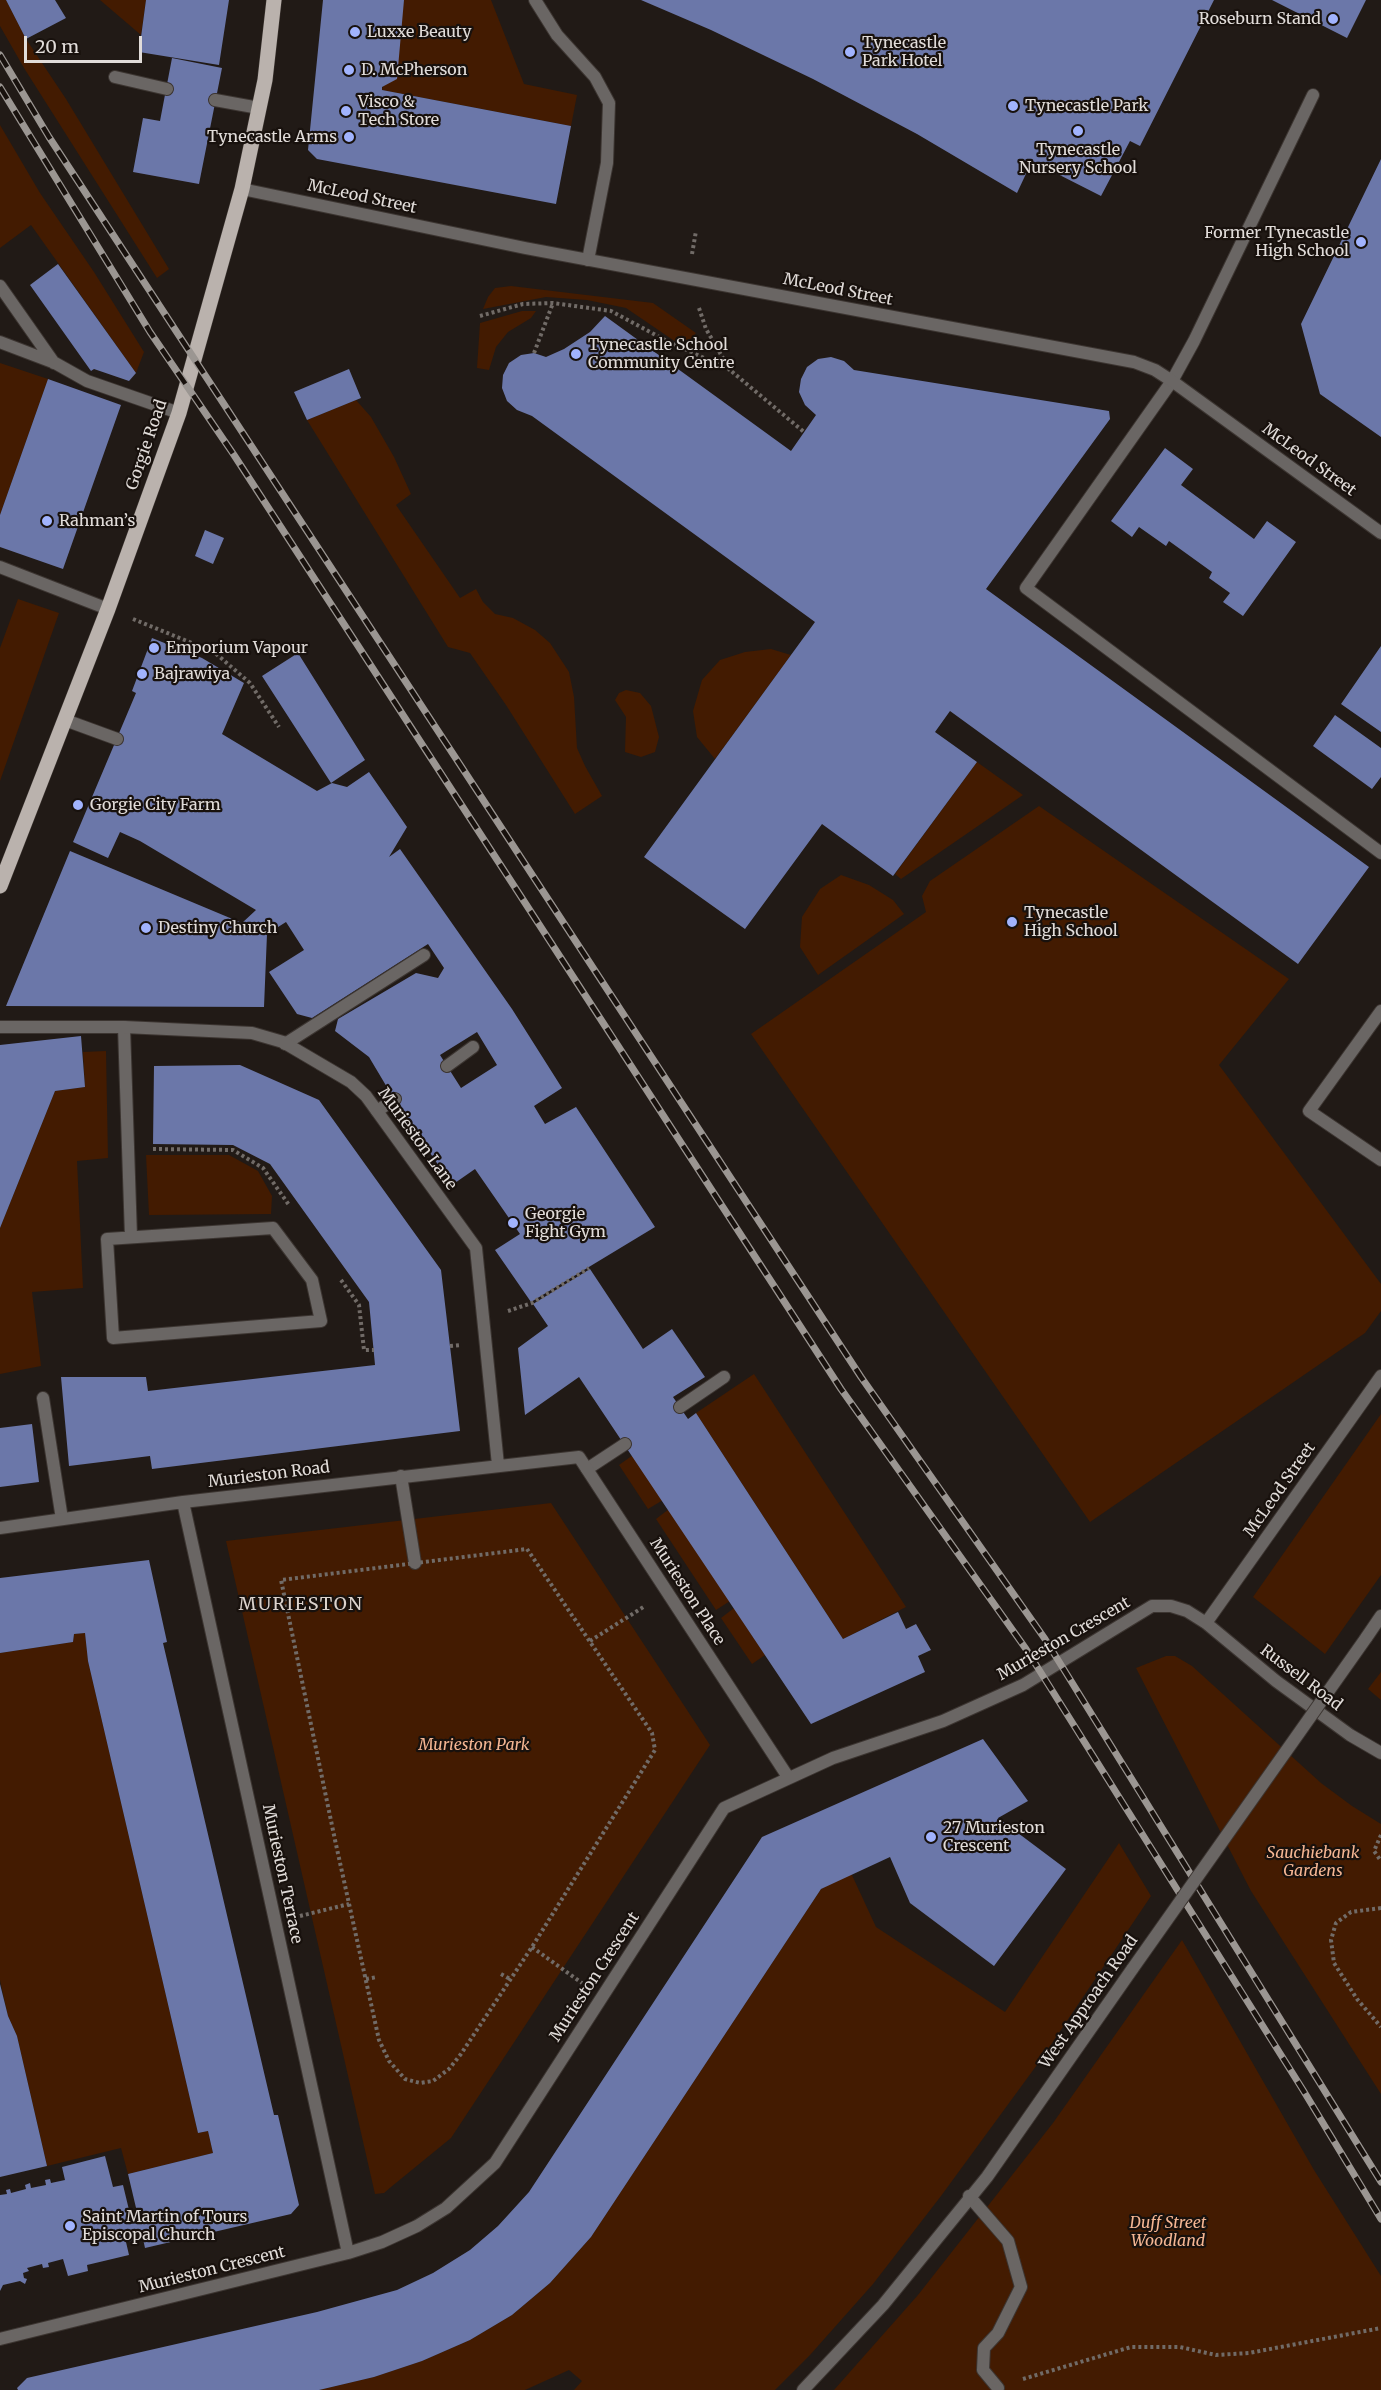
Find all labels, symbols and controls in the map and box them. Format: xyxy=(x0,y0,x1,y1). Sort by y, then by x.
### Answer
place label: Roseburn Stand xyxy=(1199,9,1321,29)
marker: Roseburn Stand xyxy=(1326,12,1340,26)
place label: Luxxe Beauty xyxy=(367,22,471,42)
scale bar xyxy=(27,24,146,62)
marker: Luxxe Beauty xyxy=(348,25,362,39)
place label: Tynecastle Park Hotel xyxy=(862,33,946,71)
text: 20 m xyxy=(35,35,79,58)
marker: Tynecastle Park Hotel xyxy=(843,45,857,59)
place label: D. McPherson xyxy=(361,60,467,80)
marker: D. McPherson xyxy=(342,63,356,77)
place label: Visco & Tech Store xyxy=(358,92,439,130)
place label: Tynecastle Park xyxy=(1025,96,1148,116)
marker: Tynecastle Park xyxy=(1006,99,1020,113)
marker: Visco & Tech Store xyxy=(339,104,353,118)
marker: Tynecastle Nursery School xyxy=(1071,124,1085,138)
place label: Tynecastle Arms xyxy=(207,127,337,147)
marker: Tynecastle Arms xyxy=(342,130,356,144)
place label: Tynecastle Nursery School xyxy=(1019,140,1137,178)
street label: McLeod Street xyxy=(306,176,418,218)
place label: Former Tynecastle High School xyxy=(1204,223,1349,261)
marker: Former Tynecastle High School xyxy=(1354,235,1368,249)
street label: McLeod Street xyxy=(782,270,894,310)
place label: Tynecastle School Community Centre xyxy=(588,335,734,373)
marker: Tynecastle School Community Centre xyxy=(569,347,583,361)
street label: Gorgie Road xyxy=(123,397,171,493)
street label: McLeod Street xyxy=(1258,420,1360,500)
place label: Rahman’s xyxy=(59,511,135,531)
marker: Rahman’s xyxy=(40,514,54,528)
place label: Emporium Vapour xyxy=(166,638,308,658)
marker: Emporium Vapour xyxy=(147,641,161,655)
place label: Bajrawiya xyxy=(154,664,230,684)
marker: Bajrawiya xyxy=(135,667,149,681)
place label: Gorgie City Farm xyxy=(90,795,221,815)
marker: Gorgie City Farm xyxy=(71,798,85,812)
place label: Tynecastle High School xyxy=(1024,903,1118,941)
marker: Tynecastle High School xyxy=(1005,915,1019,929)
place label: Destiny Church xyxy=(158,918,277,938)
marker: Destiny Church xyxy=(139,921,153,935)
street label: Murieston Lane xyxy=(373,1084,461,1194)
place label: Georgie Fight Gym xyxy=(525,1204,606,1242)
marker: Georgie Fight Gym xyxy=(506,1216,520,1230)
street label: McLeod Street xyxy=(1240,1439,1320,1541)
street label: Murieston Road xyxy=(207,1458,331,1492)
street label: Murieston Place xyxy=(645,1535,729,1649)
street label: Murieston Crescent xyxy=(994,1593,1134,1685)
district label: MURIESTON xyxy=(239,1594,363,1616)
street label: Russell Road xyxy=(1256,1641,1346,1715)
park label: Murieston Park xyxy=(419,1735,529,1755)
street label: Murieston Terrace xyxy=(258,1803,306,1945)
place label: 27 Murieston Crescent xyxy=(943,1818,1045,1856)
marker: 27 Murieston Crescent xyxy=(924,1830,938,1844)
park label: Sauchiebank Gardens xyxy=(1267,1843,1359,1881)
street label: Murieston Crescent xyxy=(546,1909,644,2045)
street label: West Approach Road xyxy=(1036,1932,1142,2072)
place label: Saint Martin of Tours Episcopal Church xyxy=(82,2207,247,2245)
park label: Duff Street Woodland xyxy=(1130,2213,1206,2251)
marker: Saint Martin of Tours Episcopal Church xyxy=(63,2219,77,2233)
street label: Murieston Crescent xyxy=(137,2243,287,2297)

